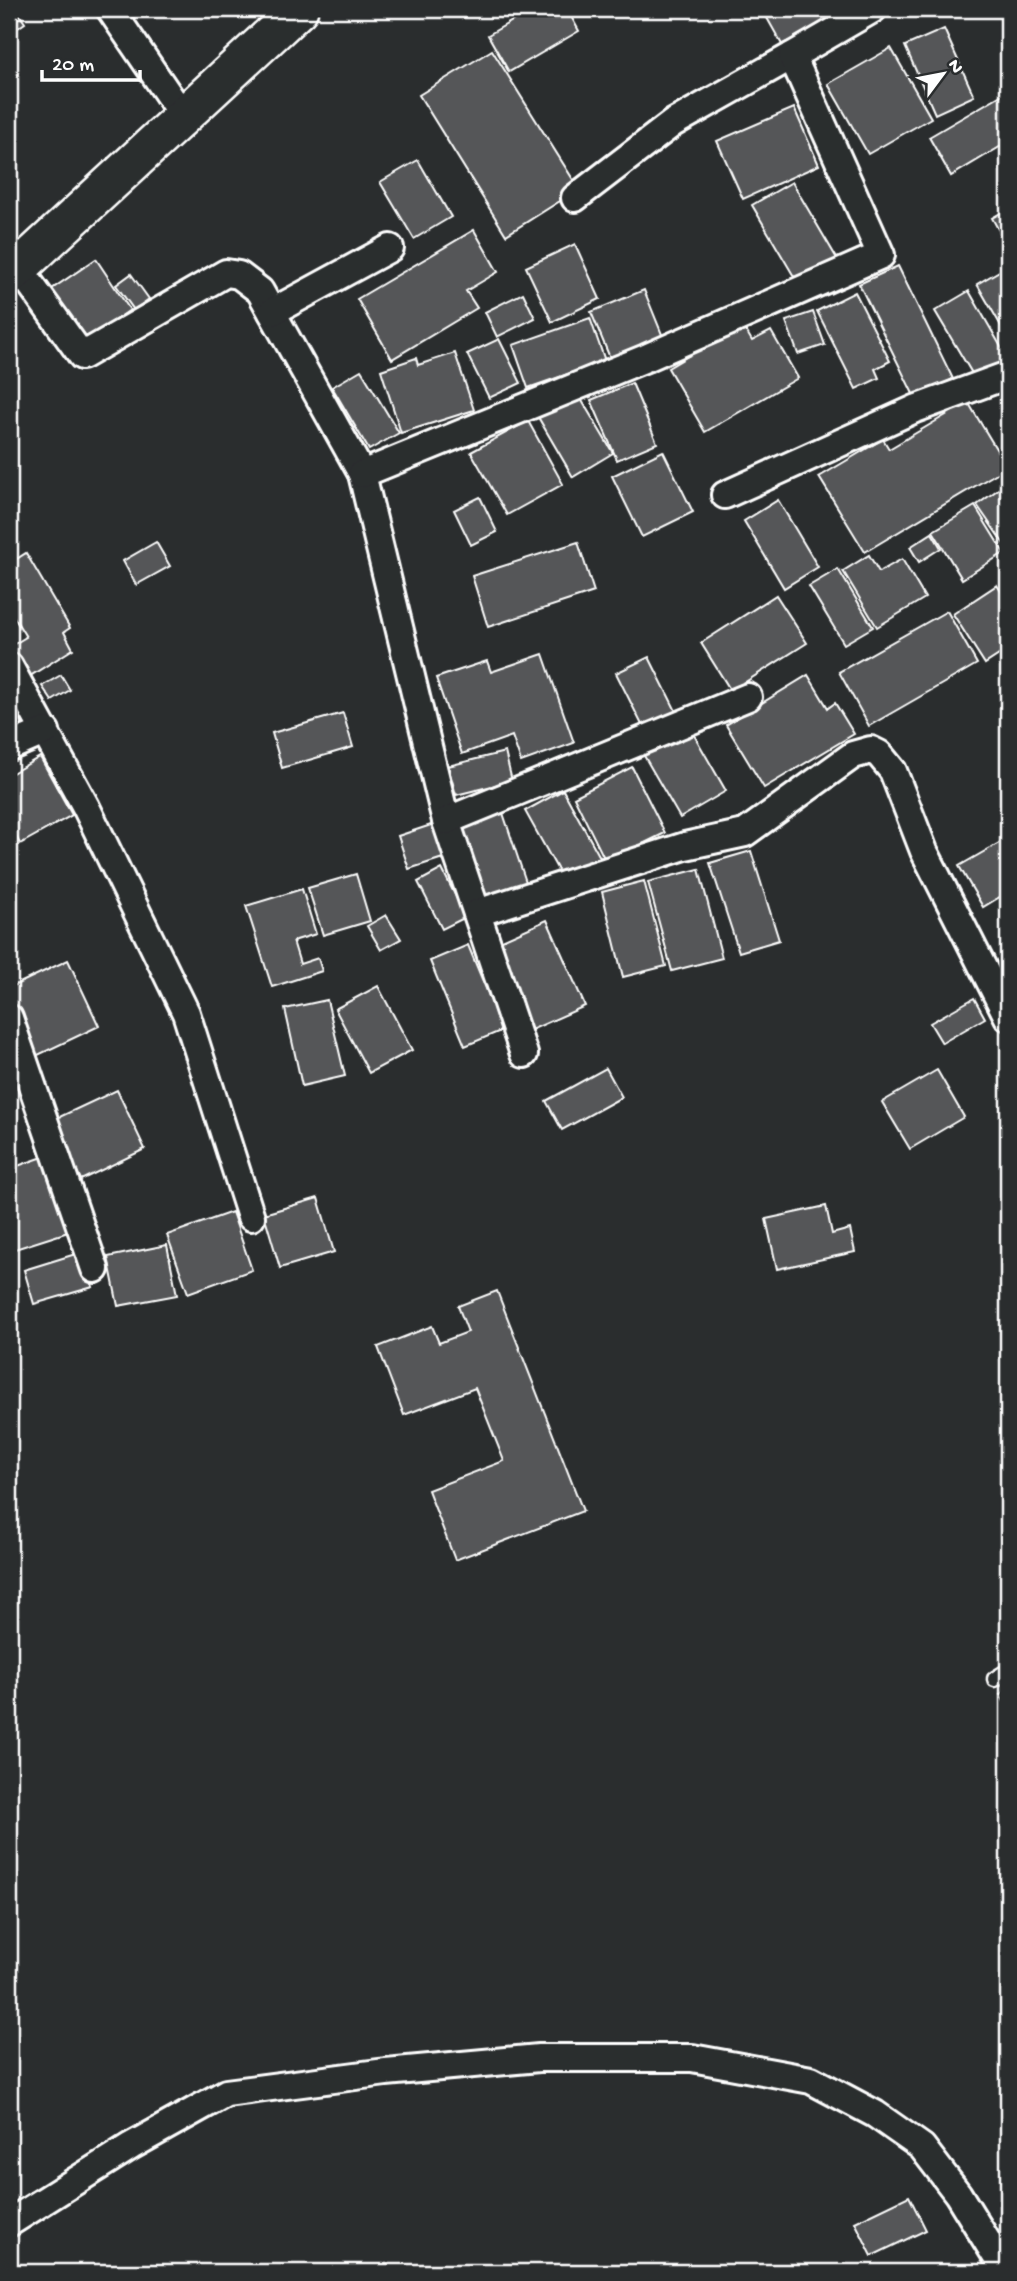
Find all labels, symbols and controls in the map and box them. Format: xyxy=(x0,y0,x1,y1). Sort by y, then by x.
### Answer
scale bar xyxy=(42,38,140,82)
north arrow xyxy=(908,38,978,108)
text: 20 m xyxy=(52,54,94,79)
text: N xyxy=(941,55,967,78)

